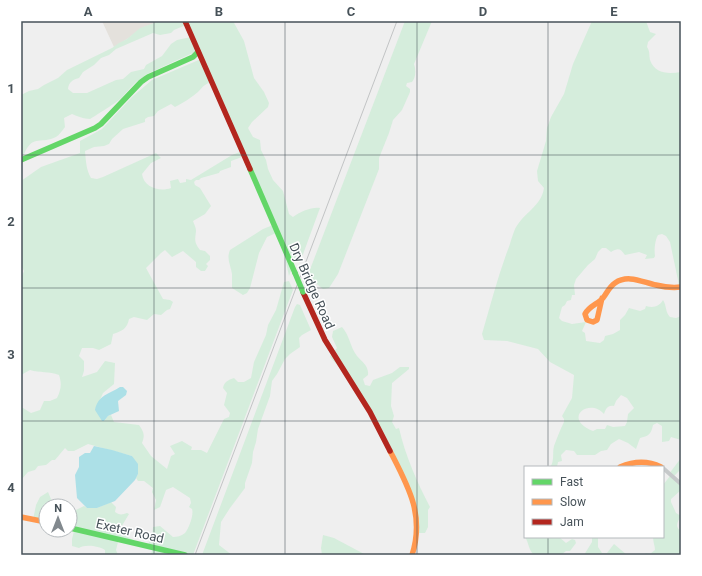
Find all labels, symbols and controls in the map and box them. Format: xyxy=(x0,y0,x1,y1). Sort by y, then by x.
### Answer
text: A xyxy=(84,4,93,19)
text: B xyxy=(215,4,223,19)
text: C xyxy=(347,4,356,19)
text: D xyxy=(479,4,487,19)
text: E xyxy=(610,4,618,19)
text: 1 xyxy=(7,81,15,96)
text: 2 xyxy=(7,214,15,229)
street label: Dry Bridge Road xyxy=(286,241,338,331)
text: 3 xyxy=(7,347,15,362)
legend xyxy=(524,466,664,538)
text: Fast xyxy=(560,475,583,489)
text: 4 xyxy=(7,480,15,495)
text: Slow xyxy=(560,495,586,509)
north arrow xyxy=(38,498,78,538)
text: N xyxy=(54,502,62,515)
text: Jam xyxy=(560,515,584,529)
street label: Exeter Road xyxy=(95,516,165,546)

